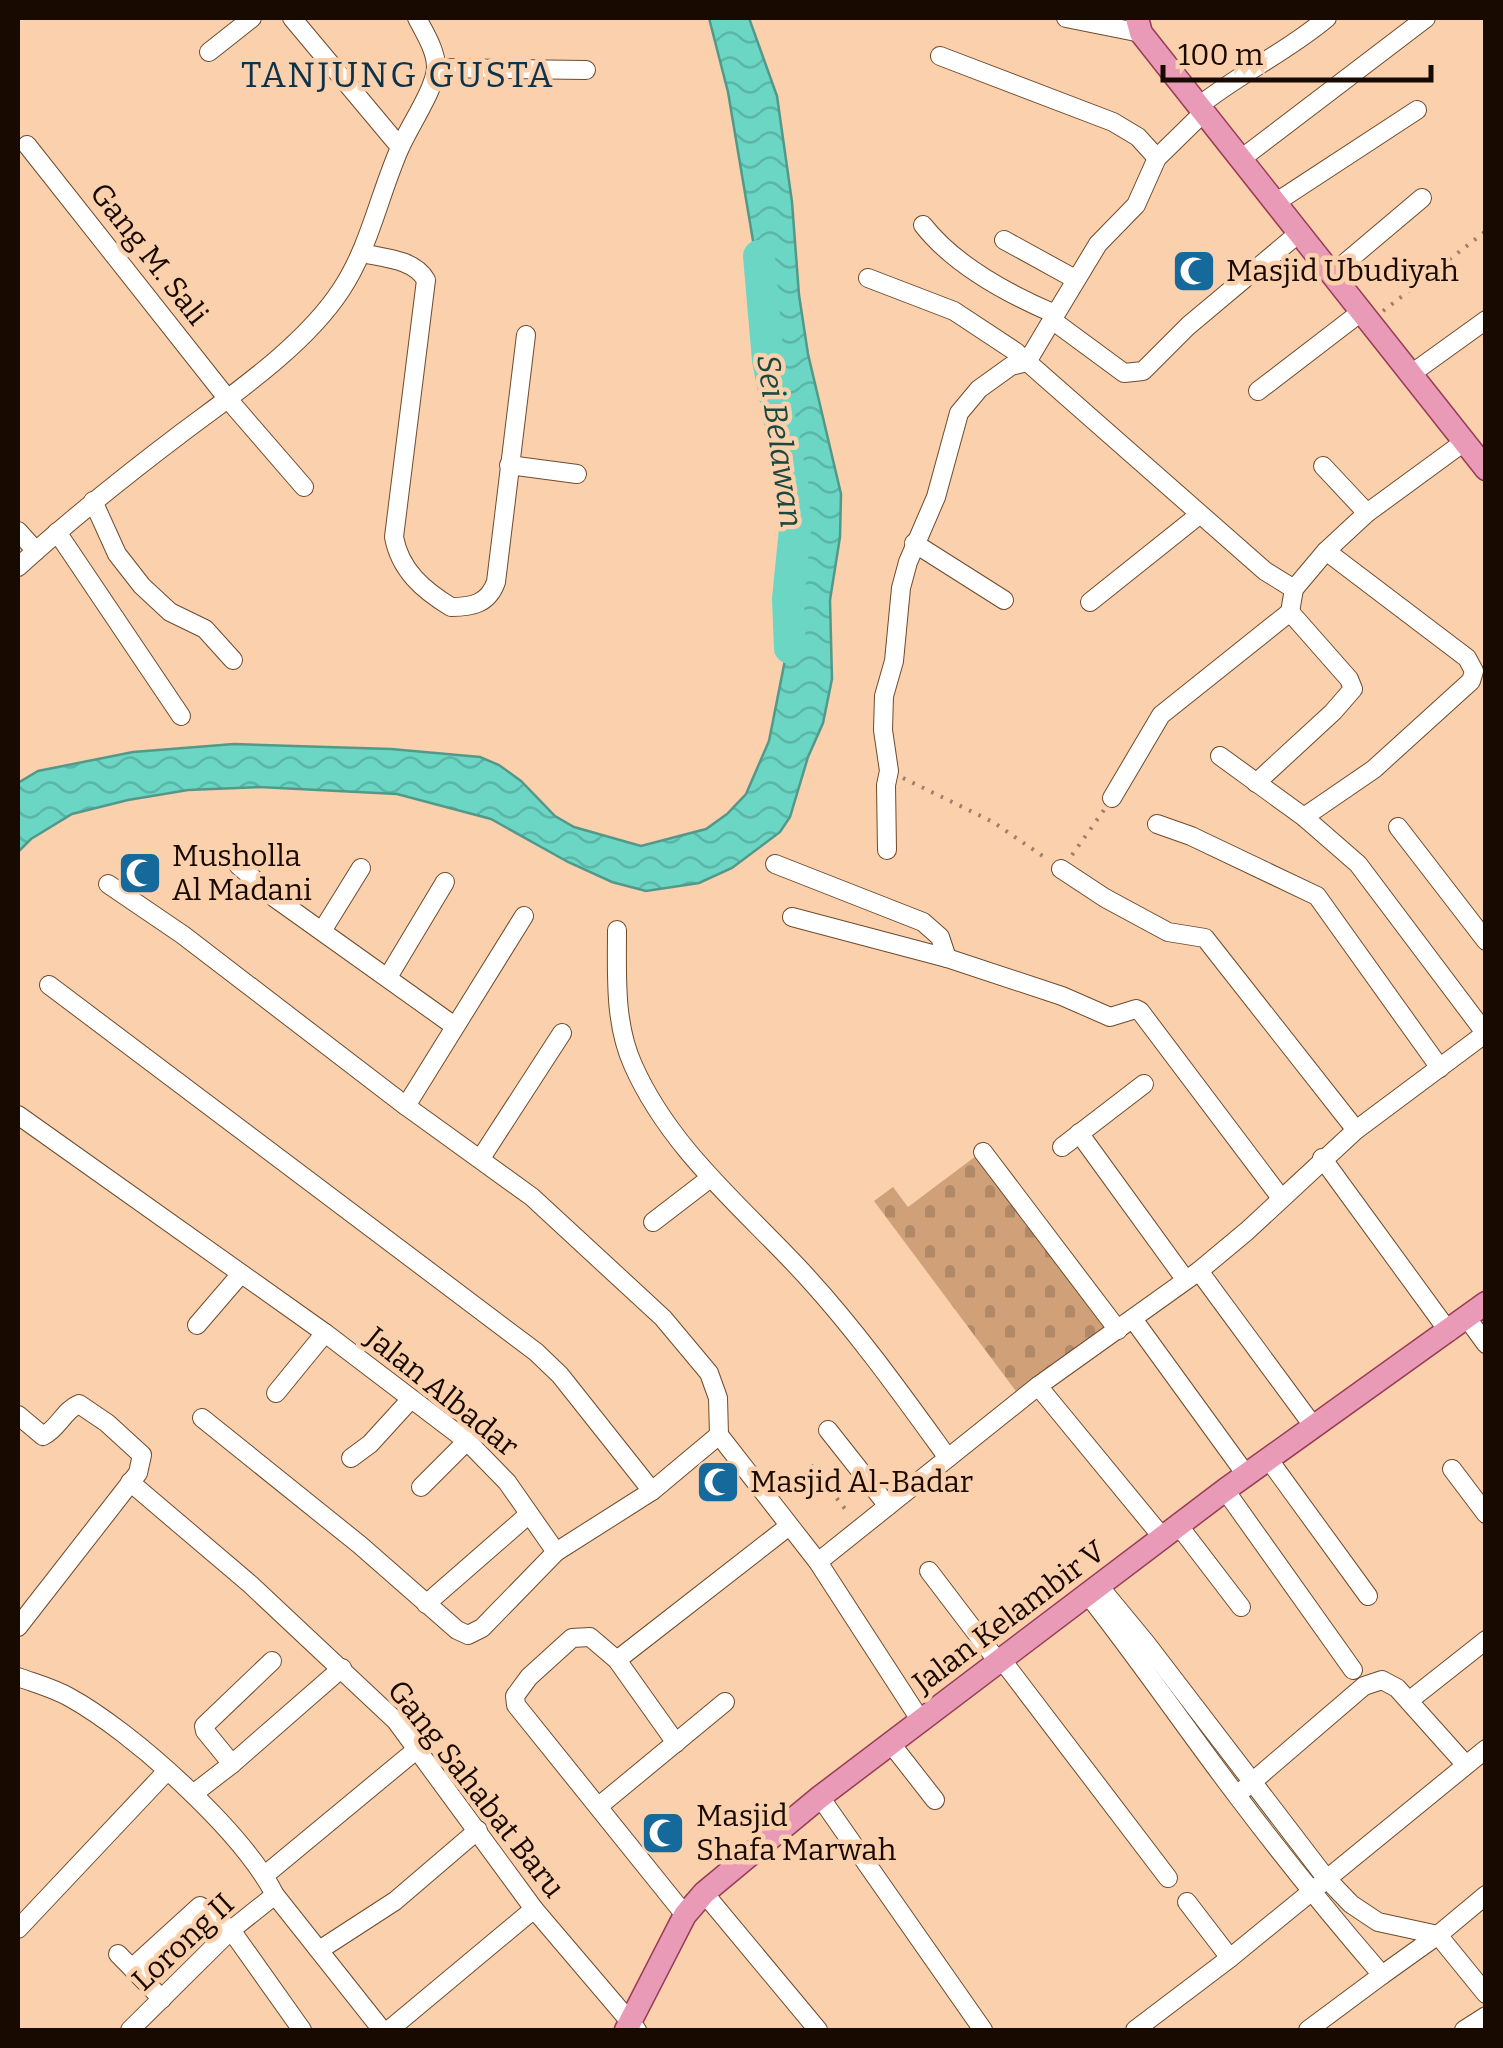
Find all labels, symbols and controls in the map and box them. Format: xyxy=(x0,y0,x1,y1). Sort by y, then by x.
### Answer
scale bar xyxy=(1163,20,1430,82)
text: 100 m xyxy=(1178,37,1264,73)
district label: TANJUNG GUSTA xyxy=(241,54,555,96)
street label: Gang M. Sali xyxy=(82,176,216,332)
mosque icon: Masjid Ubudiyah xyxy=(1171,248,1217,294)
place label: Masjid Ubudiyah xyxy=(1226,253,1459,289)
water label: Sei Belawan xyxy=(749,352,811,530)
place label: Musholla Al Madani xyxy=(172,838,312,908)
mosque icon: Musholla Al Madani xyxy=(117,850,163,896)
street label: Jalan Albadar xyxy=(358,1319,525,1464)
mosque icon: Masjid Al-Badar xyxy=(695,1459,741,1505)
place label: Masjid Al-Badar xyxy=(750,1464,973,1500)
street label: Jalan Kelambir V xyxy=(905,1533,1112,1702)
street label: Gang Sahabat Baru xyxy=(380,1673,572,1905)
place label: Masjid Shafa Marwah xyxy=(696,1798,897,1868)
mosque icon: Masjid Shafa Marwah xyxy=(640,1810,686,1856)
street label: Lorong II xyxy=(125,1886,241,1998)

